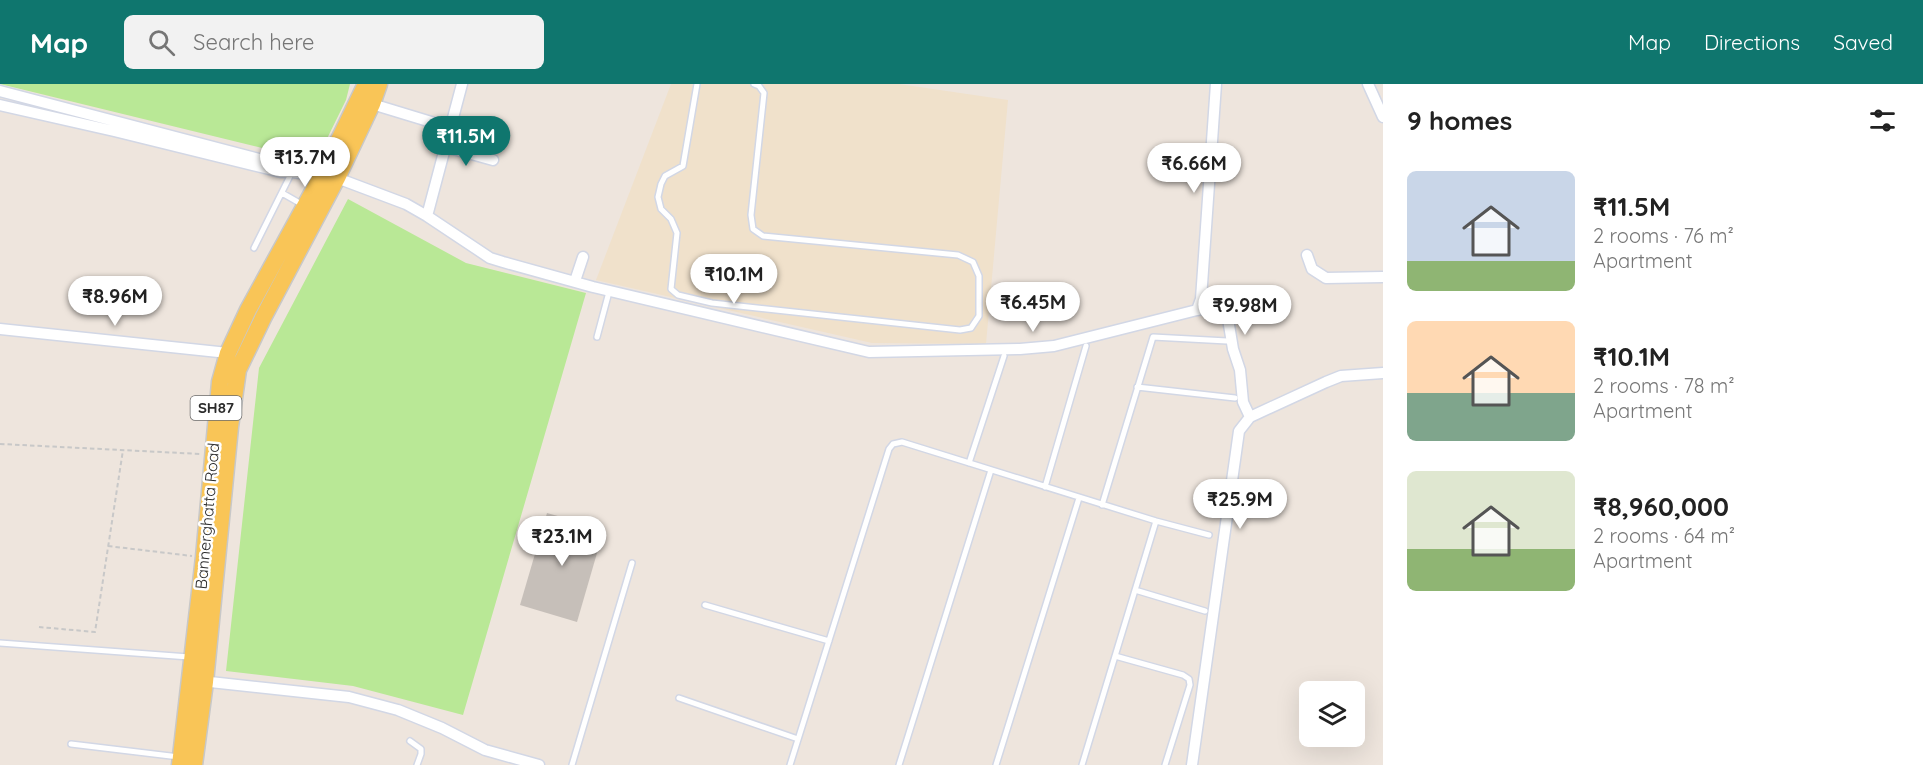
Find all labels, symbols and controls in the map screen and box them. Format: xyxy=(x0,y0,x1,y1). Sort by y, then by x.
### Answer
search box xyxy=(124,15,544,69)
text: Map xyxy=(30,25,88,60)
icon: search xyxy=(145,26,178,59)
text: Search here xyxy=(193,28,315,56)
text: Map xyxy=(1628,29,1671,55)
text: Directions xyxy=(1704,29,1800,55)
text: Saved xyxy=(1833,29,1893,55)
text: 9 homes xyxy=(1407,104,1512,137)
icon: filters xyxy=(1866,104,1899,137)
pin: ₹11.5M xyxy=(417,116,515,167)
text: ₹11.5M xyxy=(436,123,496,148)
pin: ₹13.7M xyxy=(256,137,354,188)
pin: ₹6.66M xyxy=(1145,143,1243,194)
text: ₹13.7M xyxy=(274,144,336,169)
text: ₹6.66M xyxy=(1161,150,1227,175)
text: ₹11.5M xyxy=(1593,190,1670,223)
icon: home xyxy=(1455,195,1527,267)
text: 2 rooms · 76 m² xyxy=(1593,223,1734,248)
text: Apartment xyxy=(1593,248,1693,273)
pin: ₹10.1M xyxy=(685,254,783,305)
text: ₹10.1M xyxy=(704,261,764,286)
pin: ₹8.96M xyxy=(66,276,164,327)
pin: ₹6.45M xyxy=(984,282,1082,333)
text: ₹8.96M xyxy=(82,283,148,308)
pin: ₹9.98M xyxy=(1196,285,1294,336)
text: ₹6.45M xyxy=(1000,289,1066,314)
text: ₹9.98M xyxy=(1212,292,1278,317)
text: ₹10.1M xyxy=(1593,340,1670,373)
icon: home xyxy=(1455,345,1527,417)
text: 2 rooms · 78 m² xyxy=(1593,373,1735,398)
road number: SH87 xyxy=(190,396,242,420)
text: Apartment xyxy=(1593,398,1693,423)
street label: Bannerghatta Road xyxy=(191,442,223,590)
pin: ₹25.9M xyxy=(1191,479,1289,530)
text: ₹25.9M xyxy=(1207,486,1273,511)
text: ₹8,960,000 xyxy=(1593,490,1729,523)
icon: home xyxy=(1455,495,1527,567)
pin: ₹23.1M xyxy=(513,516,611,567)
text: ₹23.1M xyxy=(531,523,593,548)
text: 2 rooms · 64 m² xyxy=(1593,523,1735,548)
text: Apartment xyxy=(1593,548,1693,573)
map controls xyxy=(1299,681,1365,747)
button: layers xyxy=(1299,681,1365,747)

